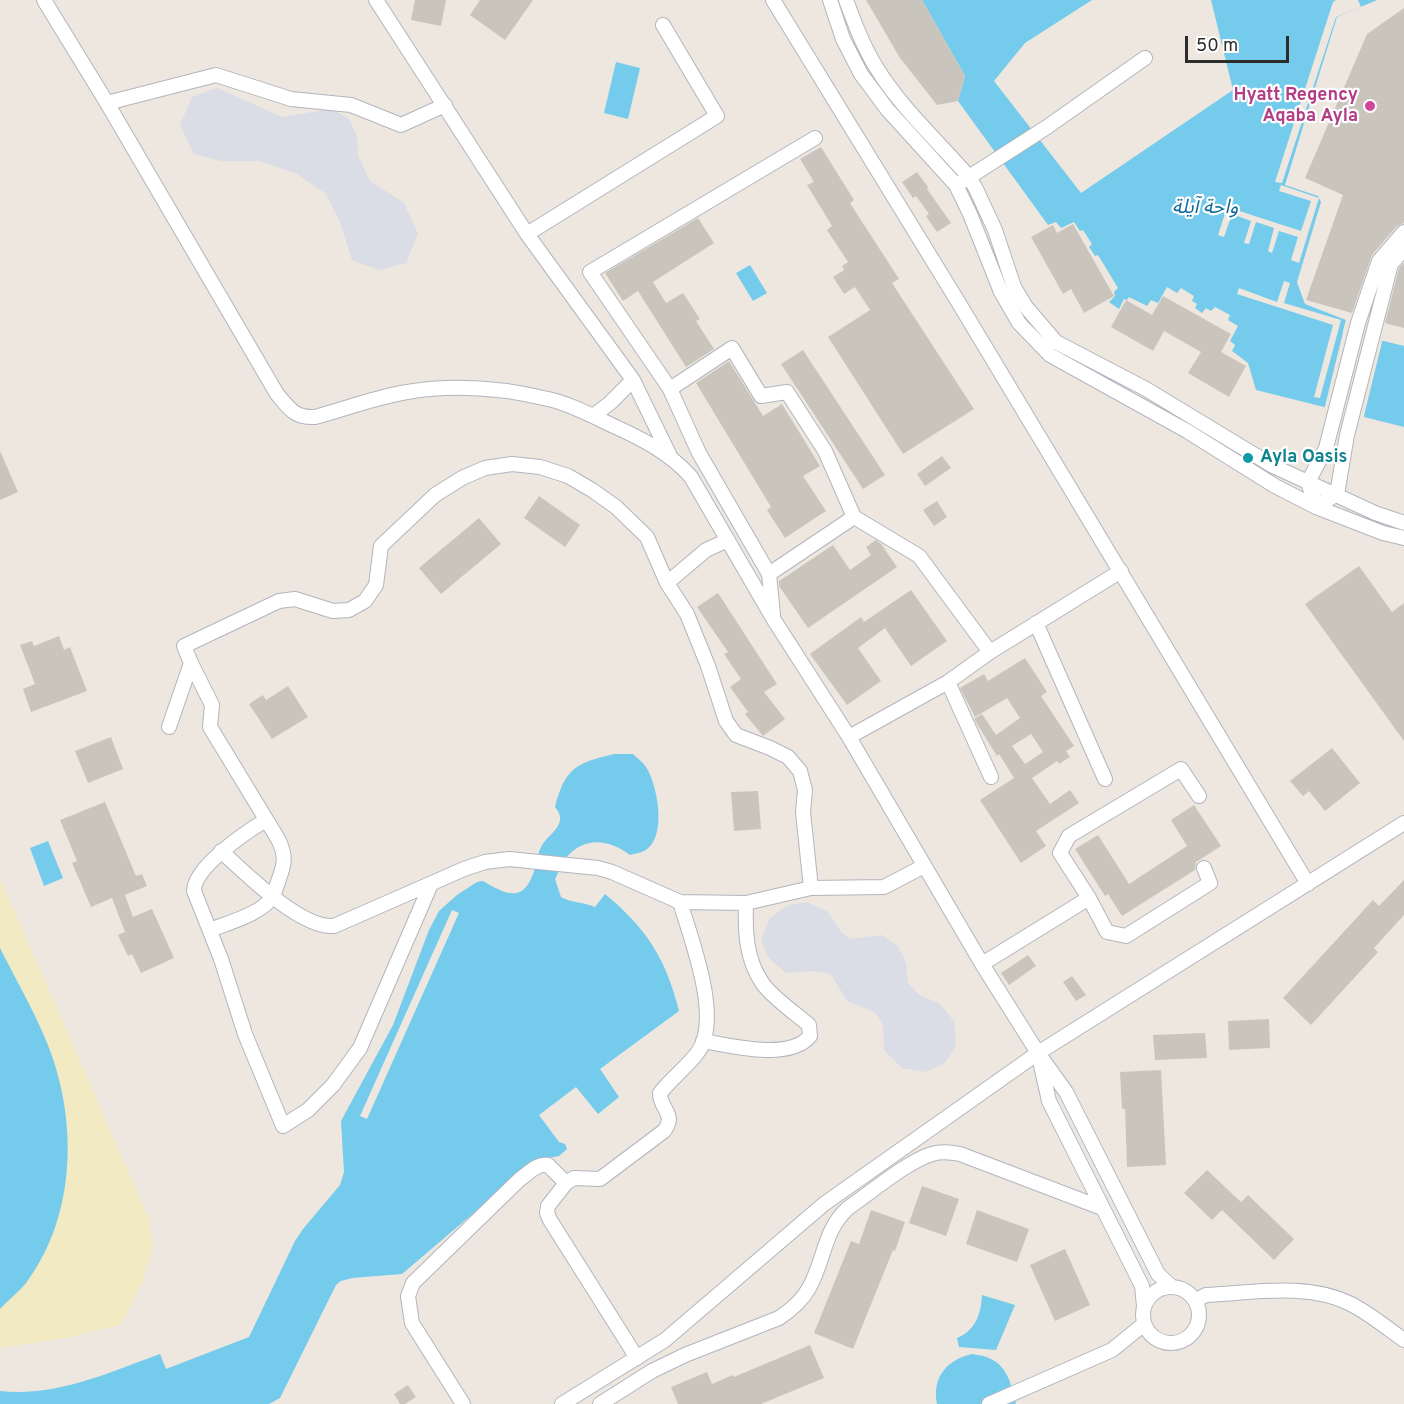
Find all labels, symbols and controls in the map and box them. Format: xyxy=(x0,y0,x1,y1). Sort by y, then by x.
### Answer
scale bar xyxy=(1188,24,1292,62)
text: 50 m xyxy=(1196,35,1238,58)
place label: Hyatt Regency Aqaba Ayla xyxy=(1234,85,1358,128)
marker: Hyatt Regency Aqaba Ayla xyxy=(1363,99,1377,113)
water label: واحة آيلة xyxy=(1172,197,1238,221)
place label: Ayla Oasis xyxy=(1260,447,1347,469)
marker: Ayla Oasis xyxy=(1241,451,1255,465)

